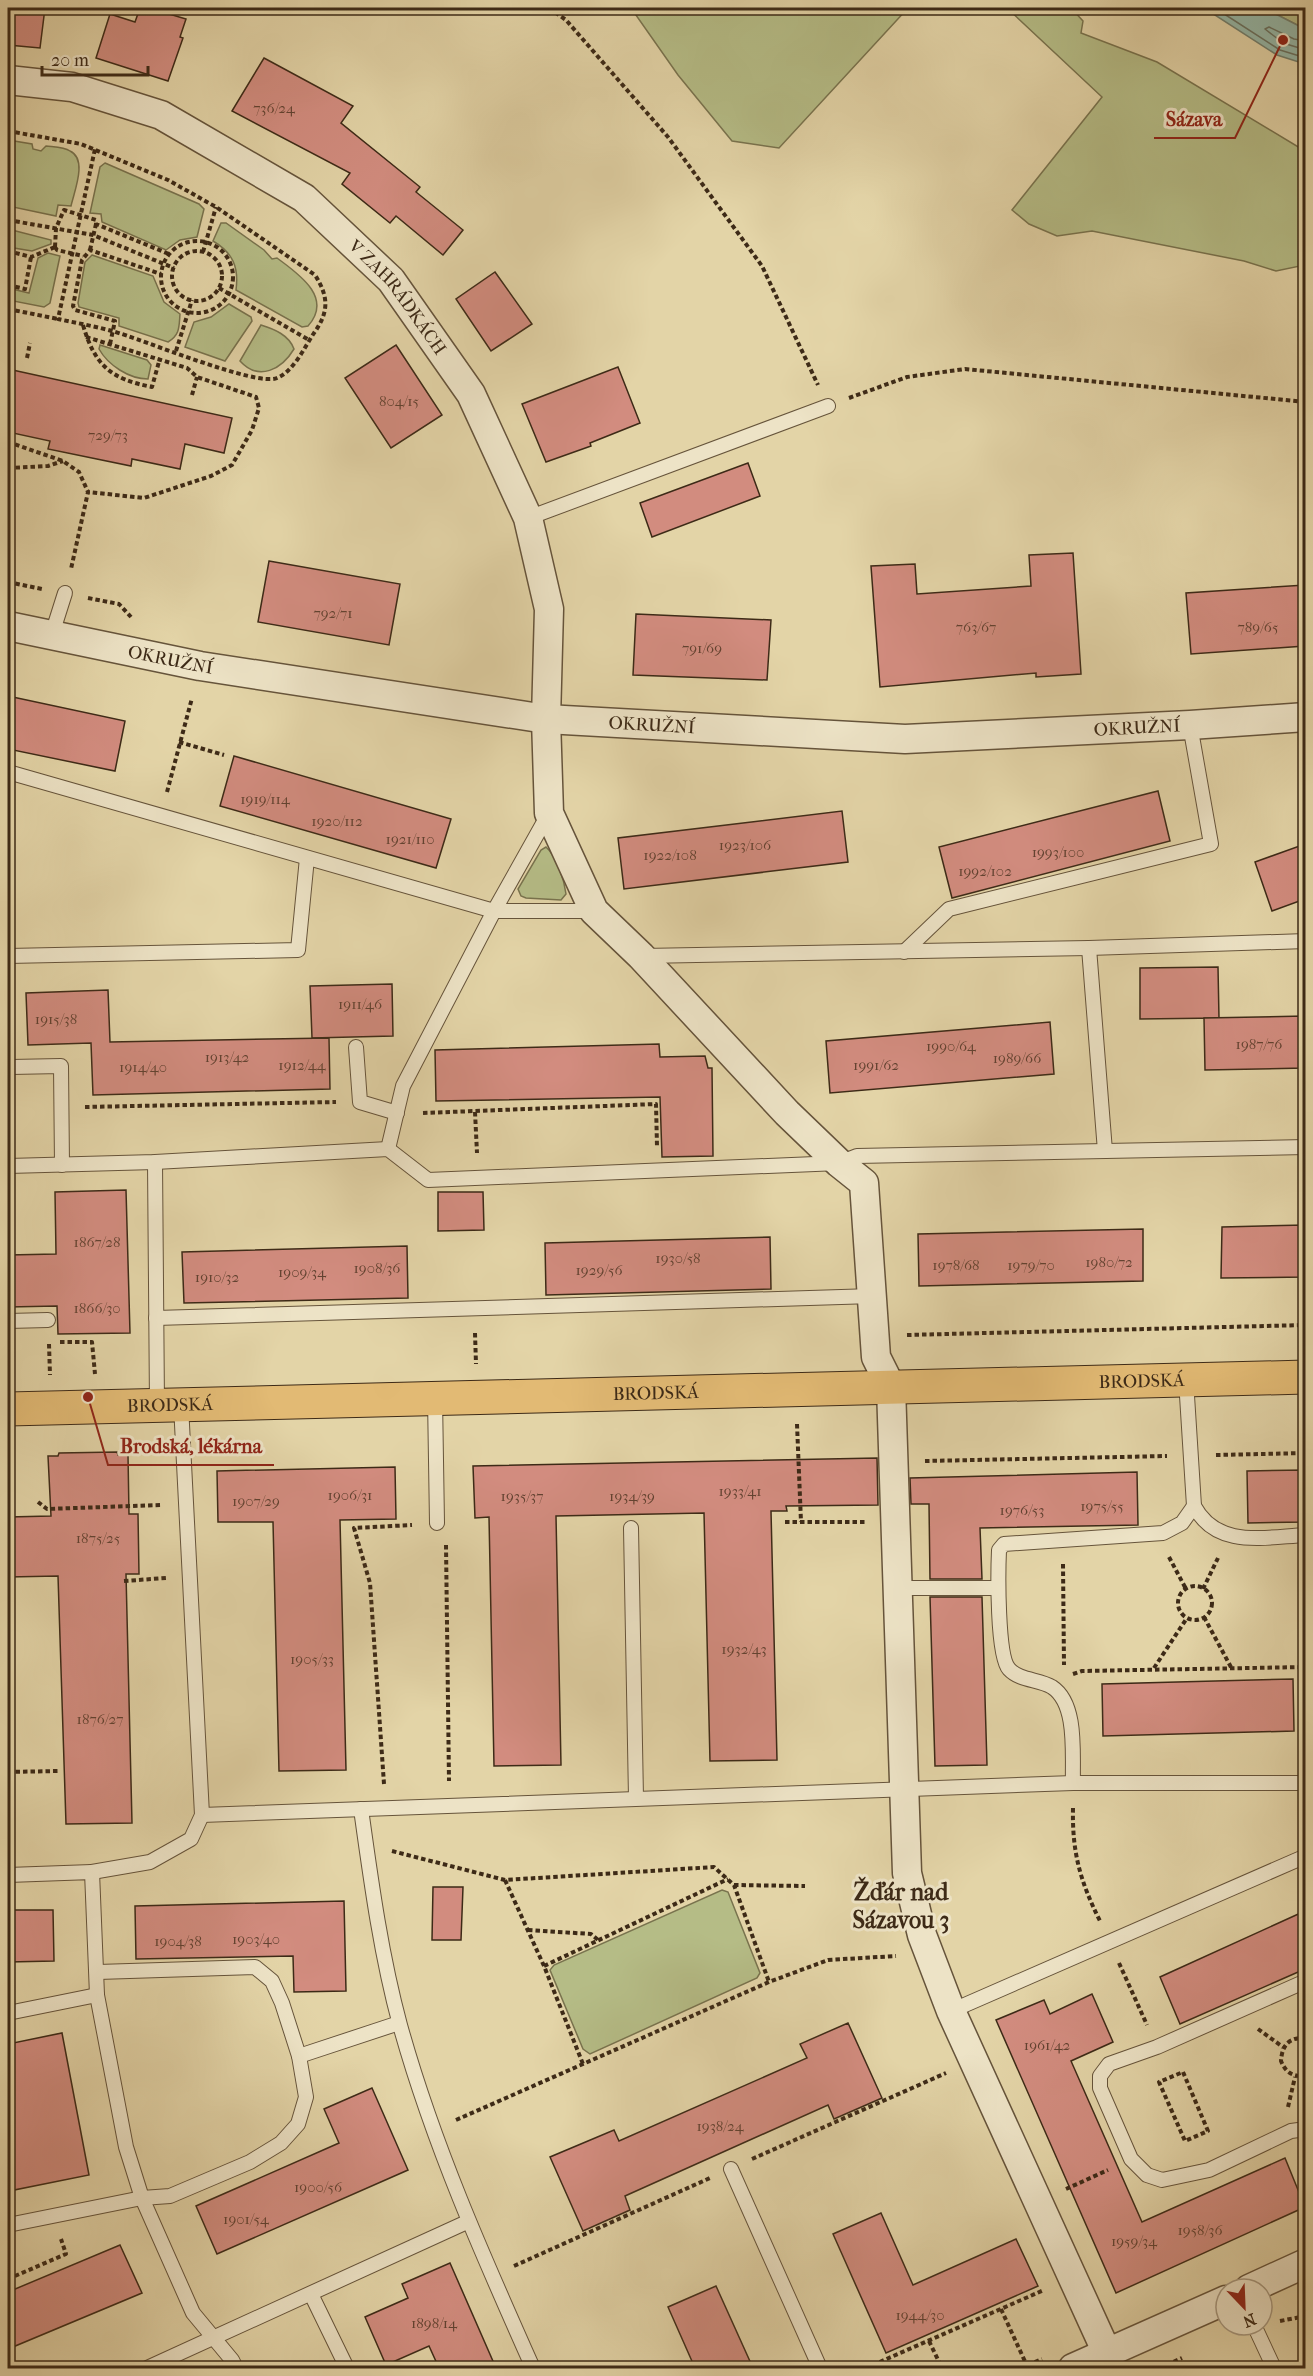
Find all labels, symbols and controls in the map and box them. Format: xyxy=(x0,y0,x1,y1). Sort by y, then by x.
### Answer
scale bar xyxy=(42,39,148,77)
text: 20 m xyxy=(51,50,89,71)
house number: 736/24 xyxy=(253,99,296,117)
callout: Sázava xyxy=(1154,100,1235,138)
text: Sázava xyxy=(1166,108,1223,131)
street label: V ZAHRÁDKÁCH xyxy=(343,235,450,359)
house number: 804/15 xyxy=(379,392,419,410)
house number: 729/73 xyxy=(88,426,128,444)
house number: 792/71 xyxy=(313,604,353,622)
house number: 763/67 xyxy=(956,618,996,636)
house number: 789/65 xyxy=(1238,618,1278,636)
house number: 791/69 xyxy=(682,639,722,657)
street label: OKRUŽNÍ xyxy=(126,641,216,679)
street label: OKRUŽNÍ xyxy=(608,712,696,738)
street label: OKRUŽNÍ xyxy=(1093,714,1182,741)
house number: 1919/114 xyxy=(240,790,291,808)
house number: 1920/112 xyxy=(311,812,363,830)
house number: 1921/110 xyxy=(386,830,434,848)
house number: 1923/106 xyxy=(719,836,772,854)
house number: 1993/100 xyxy=(1032,843,1084,861)
house number: 1922/108 xyxy=(643,846,697,864)
house number: 1992/102 xyxy=(958,862,1012,880)
house number: 1911/46 xyxy=(338,995,383,1013)
house number: 1915/38 xyxy=(35,1010,77,1028)
house number: 1987/76 xyxy=(1236,1035,1283,1053)
house number: 1990/64 xyxy=(926,1037,977,1055)
house number: 1913/42 xyxy=(205,1048,250,1066)
house number: 1989/66 xyxy=(993,1049,1042,1067)
house number: 1912/44 xyxy=(278,1056,327,1074)
house number: 1991/62 xyxy=(853,1056,899,1074)
house number: 1914/40 xyxy=(119,1058,167,1076)
house number: 1867/28 xyxy=(74,1233,120,1251)
house number: 1930/58 xyxy=(655,1249,701,1267)
house number: 1980/72 xyxy=(1085,1253,1133,1271)
house number: 1978/68 xyxy=(932,1256,980,1274)
house number: 1979/70 xyxy=(1007,1256,1055,1274)
house number: 1908/36 xyxy=(354,1259,401,1277)
house number: 1929/56 xyxy=(575,1261,623,1279)
house number: 1909/34 xyxy=(278,1263,327,1281)
house number: 1910/32 xyxy=(195,1268,239,1286)
house number: 1866/30 xyxy=(73,1299,121,1317)
street label: BRODSKÁ xyxy=(1098,1369,1185,1393)
street label: BRODSKÁ xyxy=(613,1381,699,1405)
street label: BRODSKÁ xyxy=(127,1393,214,1417)
callout: Brodská, lékárna xyxy=(108,1427,274,1465)
text: Brodská, lékárna xyxy=(120,1435,263,1458)
house number: 1933/41 xyxy=(719,1482,762,1500)
house number: 1906/31 xyxy=(328,1486,372,1504)
house number: 1935/37 xyxy=(501,1487,543,1505)
house number: 1934/39 xyxy=(609,1487,655,1505)
house number: 1907/29 xyxy=(232,1492,280,1510)
house number: 1975/55 xyxy=(1080,1497,1124,1515)
house number: 1976/53 xyxy=(1000,1501,1044,1519)
house number: 1875/25 xyxy=(76,1529,120,1547)
house number: 1932/43 xyxy=(721,1640,767,1658)
house number: 1905/33 xyxy=(290,1650,334,1668)
house number: 1876/27 xyxy=(77,1710,123,1728)
district label: Žďár nad Sázavou 3 xyxy=(853,1876,949,1934)
house number: 1903/40 xyxy=(232,1930,280,1948)
house number: 1904/38 xyxy=(154,1932,202,1950)
house number: 1961/42 xyxy=(1024,2036,1071,2054)
house number: 1938/24 xyxy=(696,2117,745,2135)
house number: 1900/56 xyxy=(294,2178,343,2196)
house number: 1901/54 xyxy=(223,2210,270,2228)
house number: 1958/36 xyxy=(1177,2221,1223,2239)
house number: 1959/34 xyxy=(1111,2232,1158,2250)
north arrow xyxy=(1214,2277,1274,2337)
house number: 1944/30 xyxy=(896,2306,944,2324)
text: N xyxy=(1240,2309,1259,2332)
house number: 1898/14 xyxy=(411,2314,458,2332)

